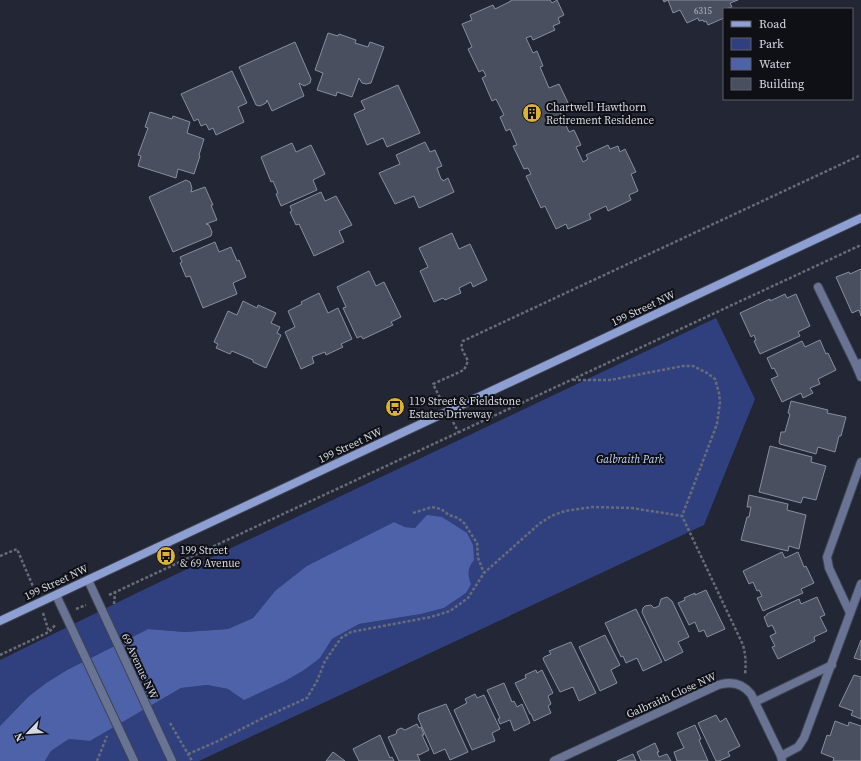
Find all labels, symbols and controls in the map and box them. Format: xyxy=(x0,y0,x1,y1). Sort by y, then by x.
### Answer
house number: 6315 xyxy=(694,5,712,17)
legend xyxy=(723,8,853,100)
text: Road xyxy=(759,16,786,32)
text: Park xyxy=(759,36,784,52)
text: Water xyxy=(759,56,791,72)
text: Building xyxy=(759,76,804,92)
place label: Chartwell Hawthorn Retirement Residence xyxy=(546,100,655,128)
building icon: Chartwell Hawthorn Retirement Residence xyxy=(521,102,543,124)
street label: 199 Street NW xyxy=(609,287,678,330)
place label: 119 Street & Fieldstone Estates Driveway xyxy=(409,394,521,422)
bus stop icon: 119 Street & Fieldstone Estates Driveway xyxy=(384,396,406,418)
street label: 199 Street NW xyxy=(316,424,385,467)
park label: Galbraith Park xyxy=(596,452,665,467)
place label: 199 Street & 69 Avenue xyxy=(180,543,241,571)
bus stop icon: 199 Street & 69 Avenue xyxy=(155,545,177,567)
street label: 199 Street NW xyxy=(22,561,91,604)
street label: 69 Avenue NW xyxy=(118,631,162,702)
street label: Galbraith Close NW xyxy=(624,669,719,722)
north arrow xyxy=(8,713,48,753)
text: N xyxy=(11,730,28,744)

